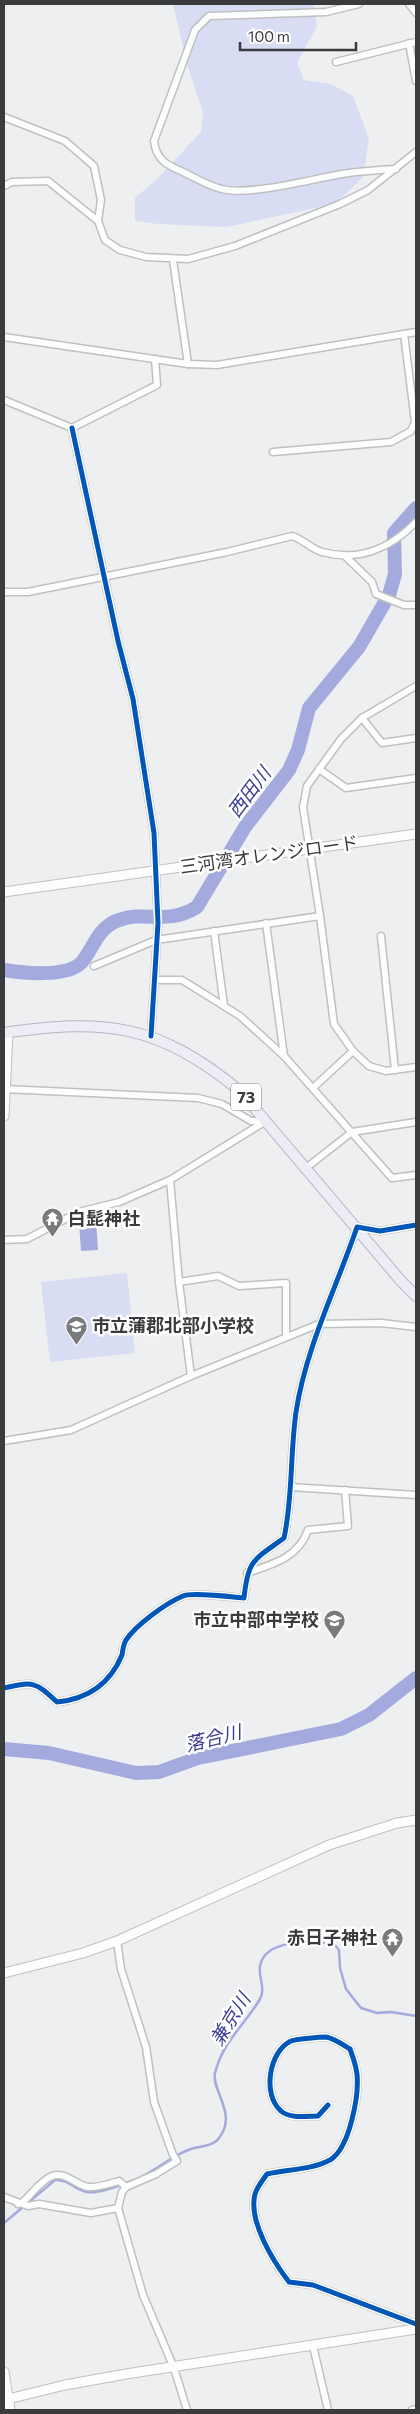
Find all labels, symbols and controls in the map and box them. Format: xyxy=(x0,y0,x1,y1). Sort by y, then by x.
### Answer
scale bar xyxy=(240,20,356,52)
text: 100 m xyxy=(248,27,290,45)
water label: 西田川 xyxy=(222,760,276,821)
street label: 三河湾オレンジロード xyxy=(178,831,360,877)
road number: 73 xyxy=(231,1084,261,1110)
temple icon: 白髭神社 xyxy=(40,1207,64,1238)
place label: 白髭神社 xyxy=(68,1207,140,1229)
school or university icon: 市立蒲郡北部小学校 xyxy=(64,1314,88,1345)
place label: 市立蒲郡北部小学校 xyxy=(92,1314,254,1336)
place label: 市立中部中学校 xyxy=(193,1608,319,1630)
school or university icon: 市立中部中学校 xyxy=(323,1608,347,1639)
water label: 落合川 xyxy=(182,1719,245,1756)
place label: 赤日子神社 xyxy=(287,1926,377,1948)
temple icon: 赤日子神社 xyxy=(381,1926,405,1957)
water label: 兼京川 xyxy=(205,1987,255,2049)

